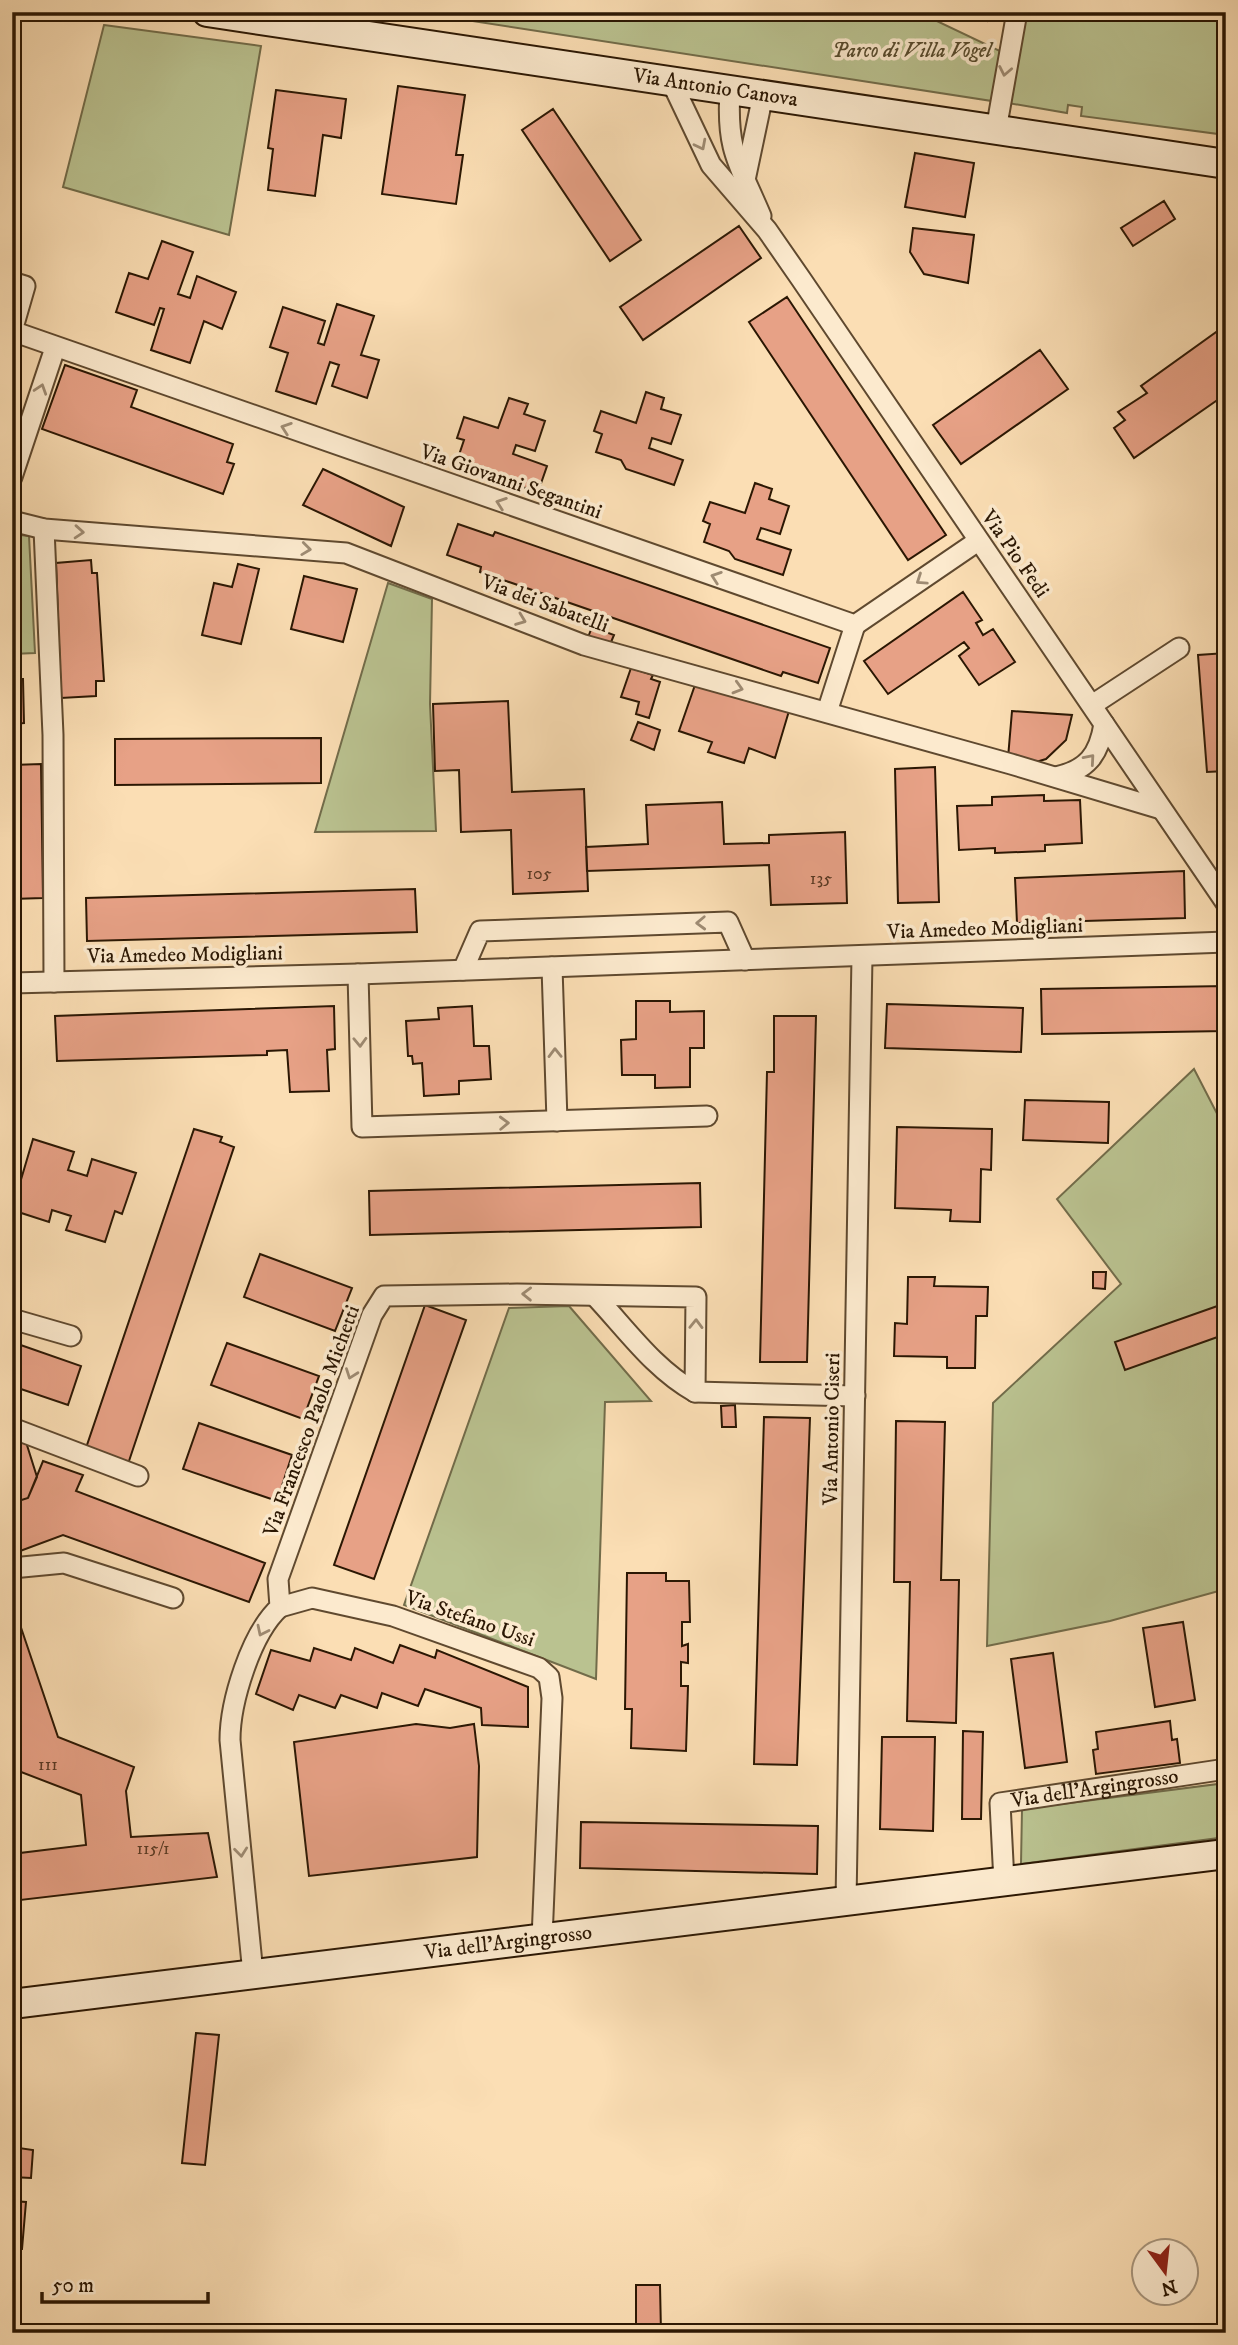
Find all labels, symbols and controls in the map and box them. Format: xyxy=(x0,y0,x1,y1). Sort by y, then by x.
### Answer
park label: Parco di Villa Vogel xyxy=(832,38,994,64)
street label: Via Antonio Canova xyxy=(630,63,800,113)
one-way arrow xyxy=(998,65,1013,77)
one-way arrow xyxy=(693,138,706,150)
one-way arrow xyxy=(33,384,48,396)
one-way arrow xyxy=(280,422,293,436)
street label: Via Giovanni Segantini xyxy=(416,438,605,525)
one-way arrow xyxy=(495,497,508,511)
street label: Via Pio Fedi xyxy=(975,504,1055,603)
one-way arrow xyxy=(74,524,85,539)
one-way arrow xyxy=(300,541,312,556)
street label: Via dei Sabatelli xyxy=(477,569,612,639)
one-way arrow xyxy=(710,571,723,585)
one-way arrow xyxy=(916,572,929,584)
one-way arrow xyxy=(514,612,526,626)
one-way arrow xyxy=(732,679,744,694)
one-way arrow xyxy=(1082,754,1094,767)
house number: 105 xyxy=(526,863,552,885)
house number: 135 xyxy=(810,868,832,890)
street label: Via Amedeo Modigliani xyxy=(886,913,1083,945)
one-way arrow xyxy=(695,916,706,931)
street label: Via Amedeo Modigliani xyxy=(86,940,283,970)
one-way arrow xyxy=(352,1037,368,1048)
one-way arrow xyxy=(547,1047,563,1058)
one-way arrow xyxy=(500,1115,510,1131)
one-way arrow xyxy=(521,1286,531,1302)
street label: Via Francesco Paolo Michetti xyxy=(258,1302,366,1541)
one-way arrow xyxy=(688,1318,704,1329)
street label: Via Antonio Ciseri xyxy=(818,1353,846,1506)
one-way arrow xyxy=(345,1367,359,1379)
street label: Via Stefano Ussi xyxy=(401,1584,538,1653)
one-way arrow xyxy=(256,1624,270,1636)
house number: 111 xyxy=(38,1754,58,1776)
street label: Via dell'Argingrosso xyxy=(1008,1763,1180,1814)
house number: 115/1 xyxy=(136,1838,170,1860)
one-way arrow xyxy=(233,1847,248,1858)
street label: Via dell'Argingrosso xyxy=(422,1919,594,1966)
north arrow xyxy=(1130,2236,1200,2306)
scale bar xyxy=(42,2261,208,2305)
text: 50 m xyxy=(52,2273,94,2299)
text: N xyxy=(1158,2274,1180,2300)

